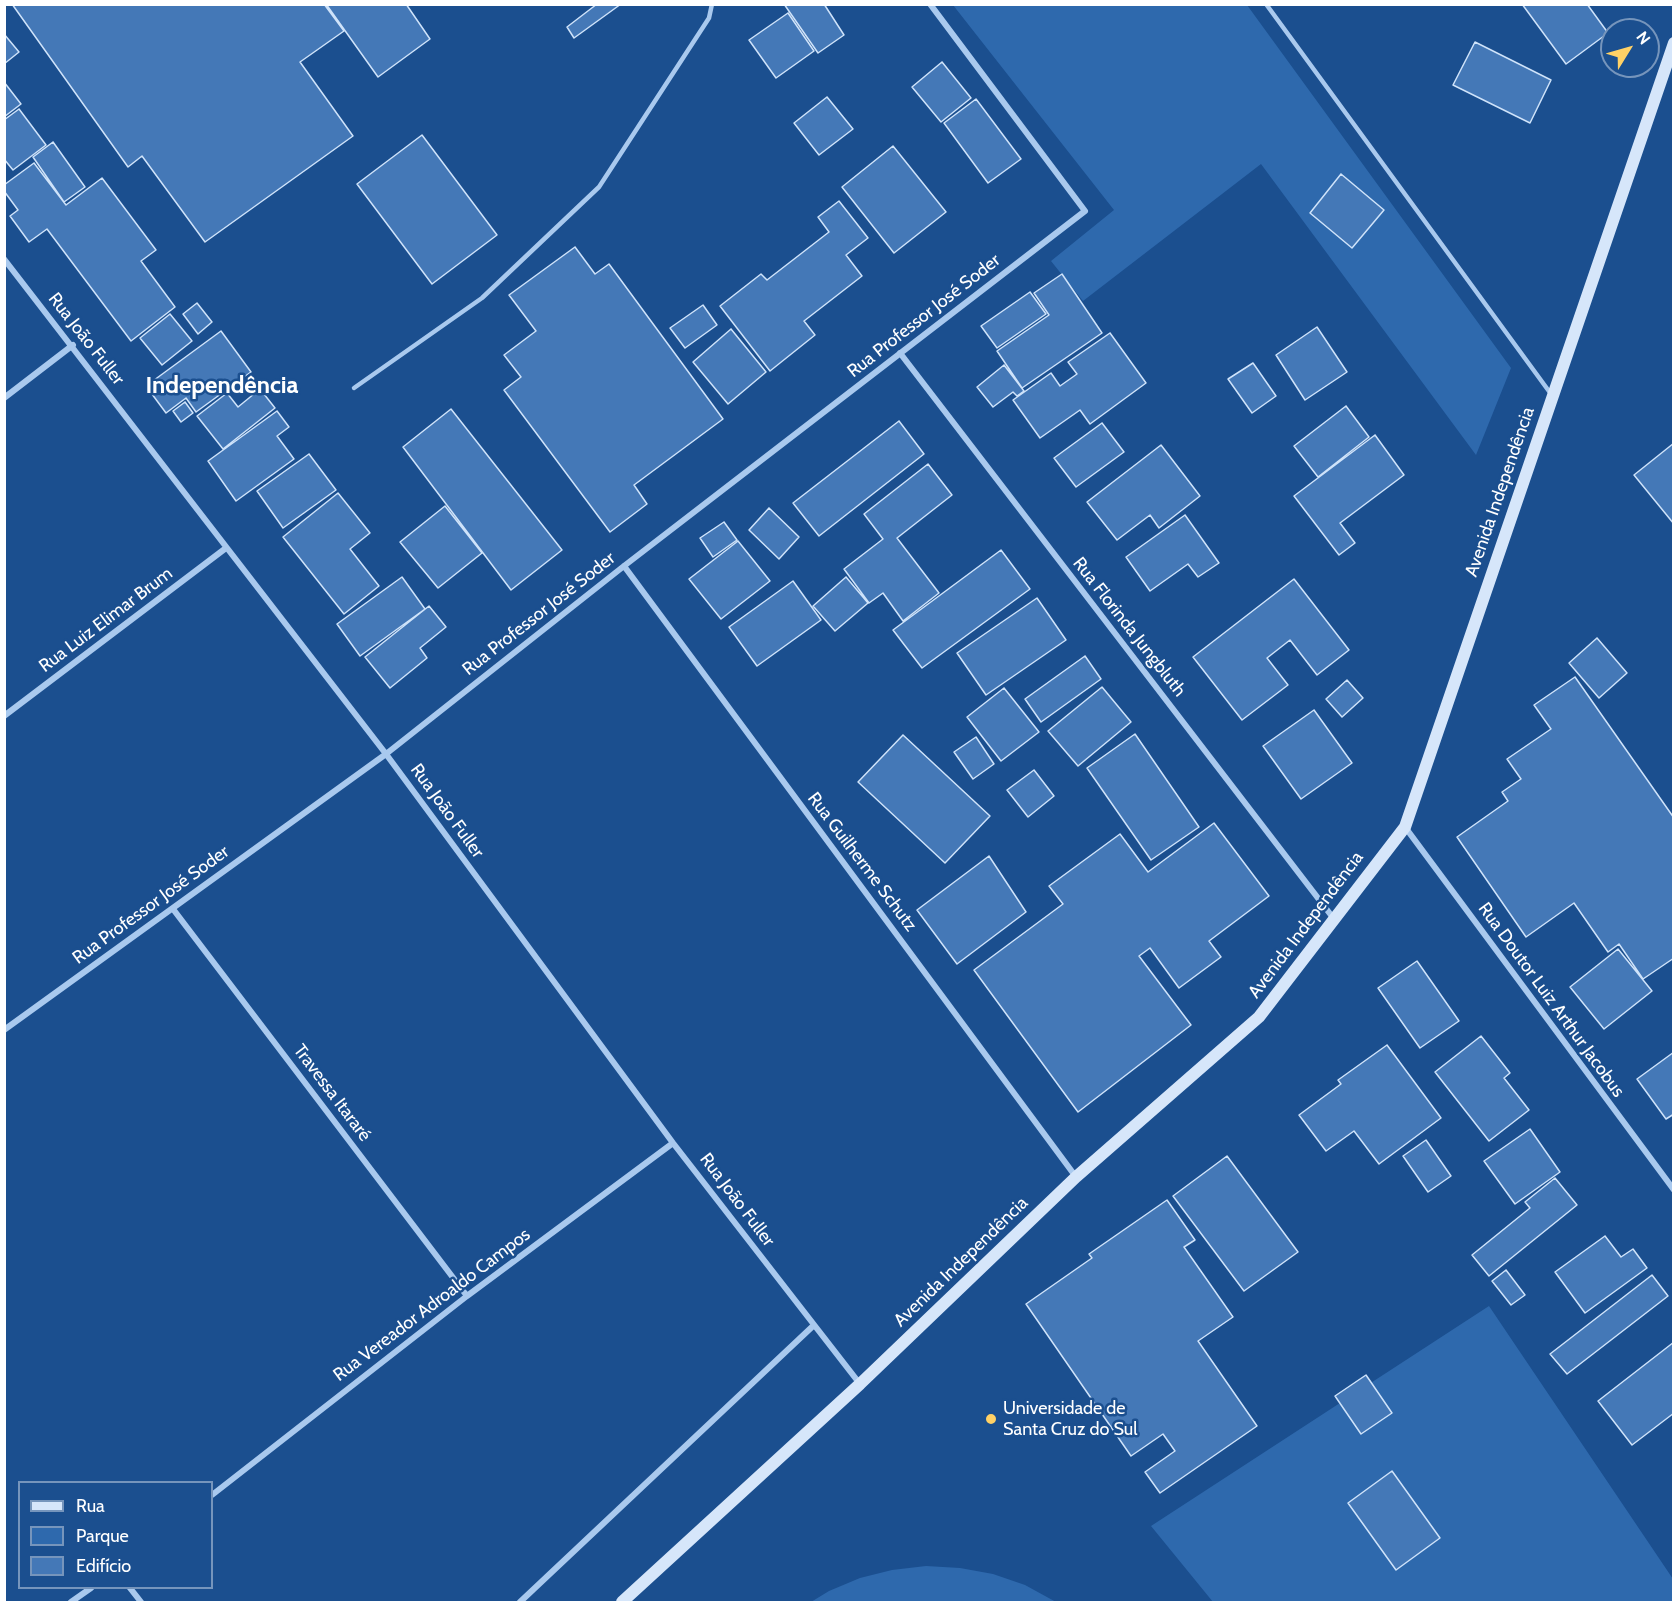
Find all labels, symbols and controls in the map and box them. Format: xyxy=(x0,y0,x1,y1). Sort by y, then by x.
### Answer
north arrow xyxy=(1600,18,1660,78)
text: N xyxy=(1632,28,1654,48)
street label: Rua Professor José Soder xyxy=(843,250,1005,382)
street label: Rua João Fuller xyxy=(43,289,129,389)
district label: Independência xyxy=(145,372,299,400)
street label: Avenida Independência xyxy=(1461,404,1539,580)
street label: Rua Professor José Soder xyxy=(458,548,620,680)
street label: Rua Florinda Jungbluth xyxy=(1068,553,1190,701)
street label: Rua Luiz Elimar Brum xyxy=(35,563,177,677)
street label: Rua João Fuller xyxy=(406,760,488,862)
street label: Rua Guilherme Schutz xyxy=(803,788,921,936)
street label: Rua Professor José Soder xyxy=(69,841,233,969)
street label: Avenida Independência xyxy=(1244,847,1368,1003)
street label: Rua Doutor Luiz Arthur Jacobus xyxy=(1473,899,1629,1101)
street label: Travessa Itararé xyxy=(289,1040,375,1146)
street label: Rua João Fuller xyxy=(695,1149,779,1251)
street label: Avenida Independência xyxy=(890,1192,1032,1332)
street label: Rua Vereador Adroaldo Campos xyxy=(329,1224,535,1386)
place label: Universidade de Santa Cruz do Sul xyxy=(1003,1398,1137,1440)
marker: Universidade de Santa Cruz do Sul xyxy=(984,1412,998,1426)
legend xyxy=(18,1481,213,1589)
text: Rua xyxy=(76,1495,105,1517)
text: Parque xyxy=(76,1525,129,1547)
text: Edifício xyxy=(76,1555,131,1577)

